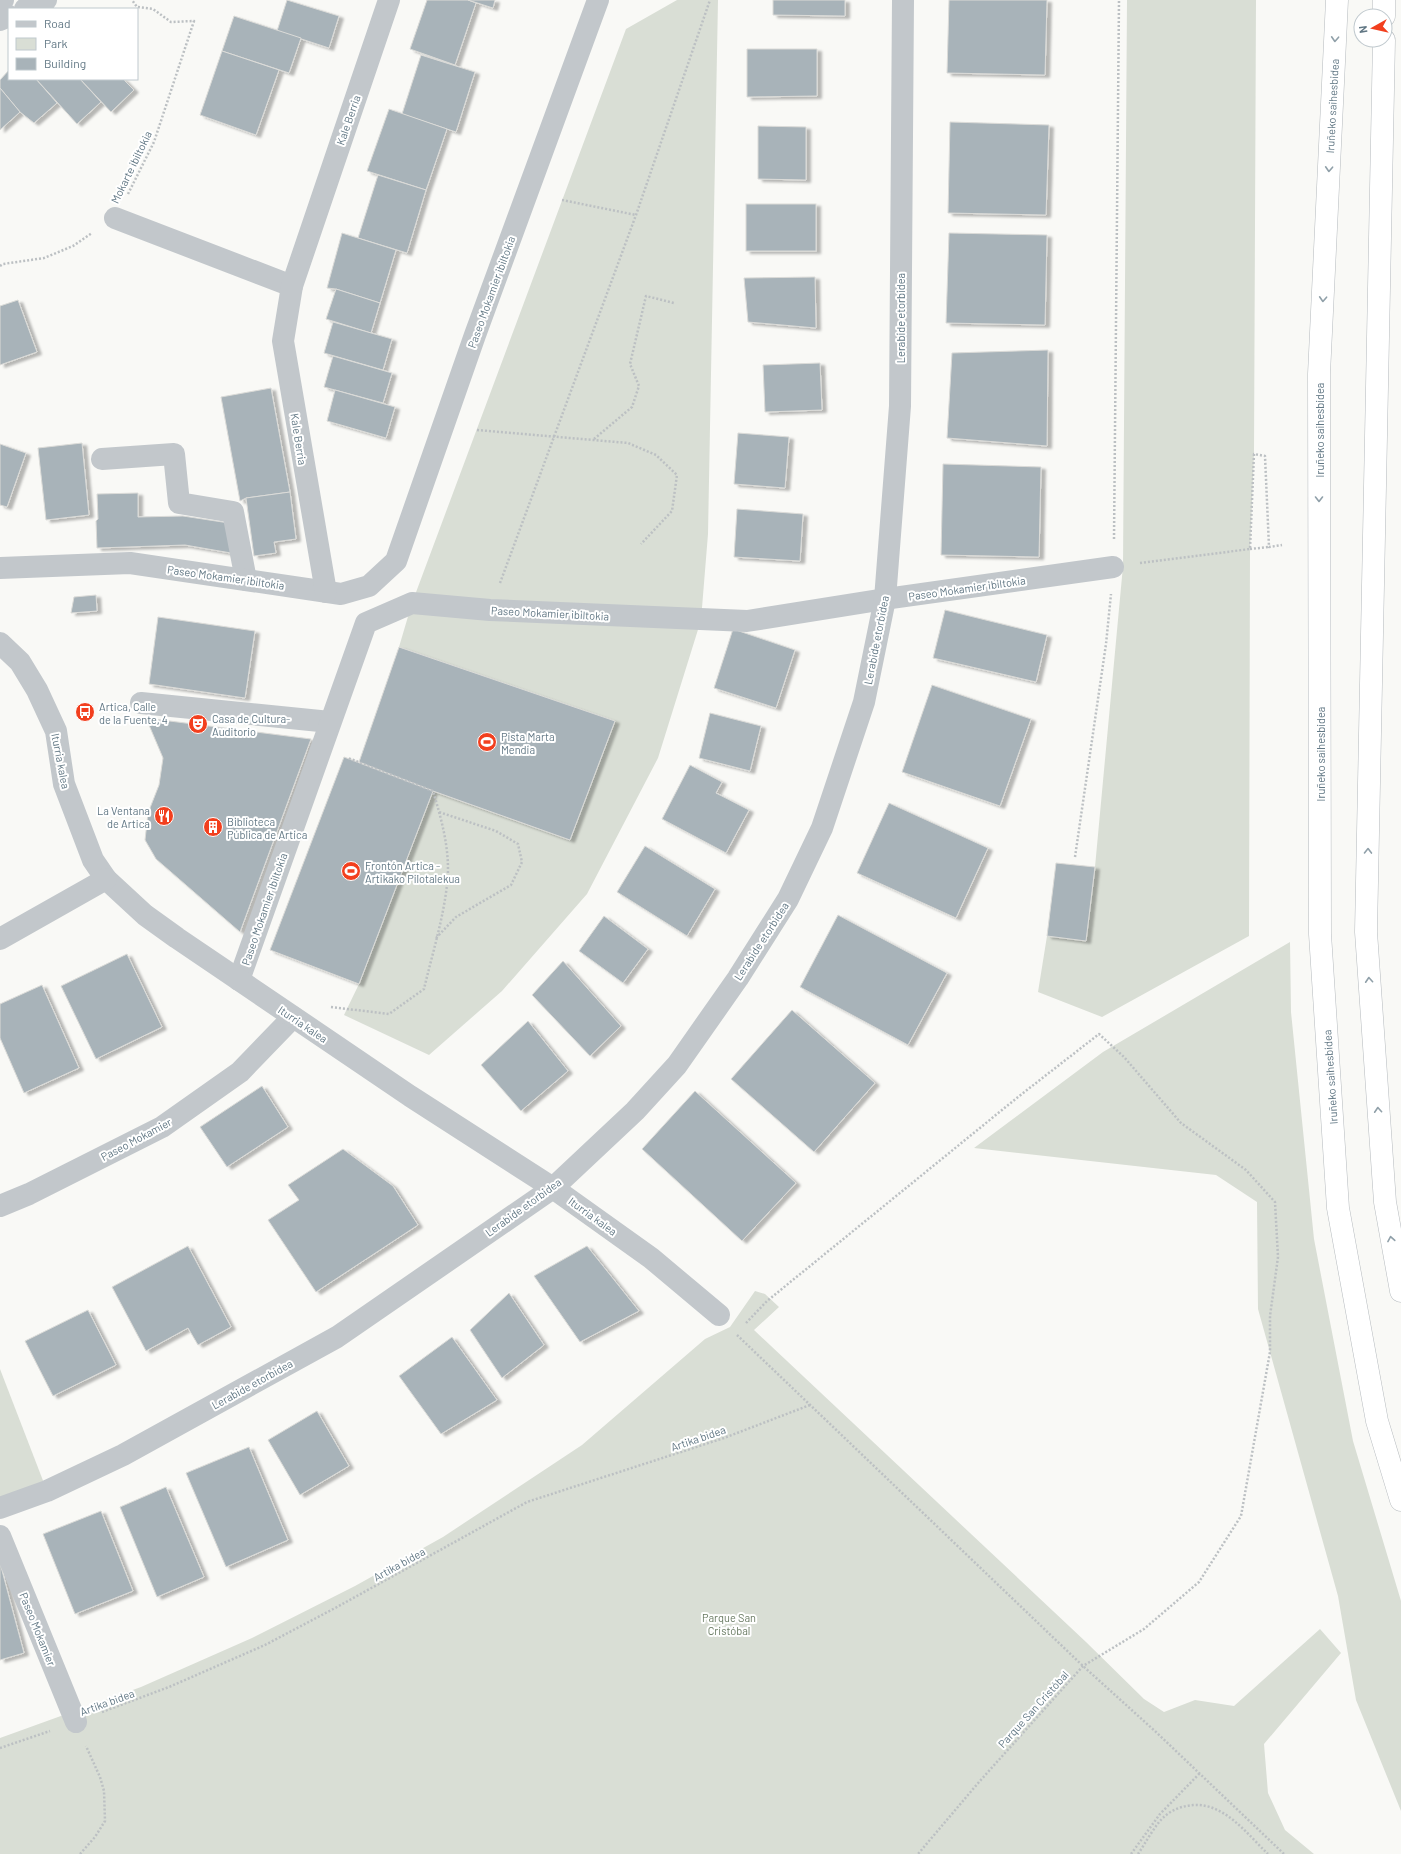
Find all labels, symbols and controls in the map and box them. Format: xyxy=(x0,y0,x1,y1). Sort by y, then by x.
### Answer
legend xyxy=(8,8,138,80)
north arrow xyxy=(1353,8,1393,48)
text: Road xyxy=(44,16,71,30)
text: N xyxy=(1356,25,1370,34)
text: Park xyxy=(44,36,68,50)
one-way arrow xyxy=(1331,36,1339,42)
text: Building xyxy=(44,56,86,70)
street label: Iruñeko saihesbidea xyxy=(1323,58,1341,154)
street label: Kale Berria xyxy=(333,93,363,147)
street label: Mokarte ibiltokia xyxy=(108,129,154,205)
one-way arrow xyxy=(1325,166,1333,172)
street label: Paseo Mokamier ibiltokia xyxy=(465,234,517,350)
street label: Lerabide etorbidea xyxy=(894,273,907,363)
one-way arrow xyxy=(1318,296,1327,302)
street label: Iruñeko saihesbidea xyxy=(1313,383,1326,477)
street label: Kale Berria xyxy=(289,412,309,466)
one-way arrow xyxy=(1315,496,1323,502)
street label: Paseo Mokamier ibiltokia xyxy=(167,562,285,592)
street label: Paseo Mokamier ibiltokia xyxy=(908,573,1026,603)
street label: Lerabide etorbidea xyxy=(861,594,891,686)
street label: Paseo Mokamier ibiltokia xyxy=(491,603,609,623)
place label: Artica, Calle de la Fuente, 4 xyxy=(99,700,168,726)
bus stop icon: Artica, Calle de la Fuente, 4 xyxy=(74,701,96,723)
street label: Iruñeko saihesbidea xyxy=(1314,707,1327,801)
place label: Casa de Cultura- Auditorio xyxy=(212,712,290,738)
theatre icon: Casa de Cultura- Auditorio xyxy=(187,713,209,735)
place label: Pista Marta Mendia xyxy=(501,730,555,756)
sports icon: Pista Marta Mendia xyxy=(476,731,498,753)
street label: Iturria kalea xyxy=(49,732,73,790)
place label: La Ventana de Artica xyxy=(97,804,150,830)
restaurant icon: La Ventana de Artica xyxy=(153,805,175,827)
place label: Biblioteca Pública de Artica xyxy=(227,815,307,841)
building icon: Biblioteca Pública de Artica xyxy=(202,816,224,838)
one-way arrow xyxy=(1363,848,1372,854)
street label: Paseo Mokamier ibiltokia xyxy=(239,851,289,967)
place label: Frontón Artica - Artikako Pilotalekua xyxy=(365,859,460,885)
sports icon: Frontón Artica - Artikako Pilotalekua xyxy=(340,860,362,882)
street label: Lerabide etorbidea xyxy=(731,900,791,982)
one-way arrow xyxy=(1365,977,1374,983)
street label: Iturria kalea xyxy=(276,1003,330,1045)
street label: Iruñeko saihesbidea xyxy=(1320,1029,1340,1125)
one-way arrow xyxy=(1374,1107,1383,1113)
street label: Paseo Mokamier xyxy=(98,1115,174,1163)
street label: Lerabide etorbidea xyxy=(483,1175,563,1239)
street label: Iturria kalea xyxy=(566,1194,620,1238)
one-way arrow xyxy=(1388,1236,1396,1242)
street label: Lerabide etorbidea xyxy=(209,1356,295,1412)
street label: Artika bidea xyxy=(669,1423,727,1453)
street label: Artika bidea xyxy=(371,1544,427,1584)
street label: Paseo Mokamier xyxy=(17,1590,59,1668)
park label: Parque San Cristóbal xyxy=(702,1611,756,1637)
street label: Parque San Cristóbal xyxy=(995,1668,1071,1750)
street label: Artika bidea xyxy=(78,1686,136,1718)

